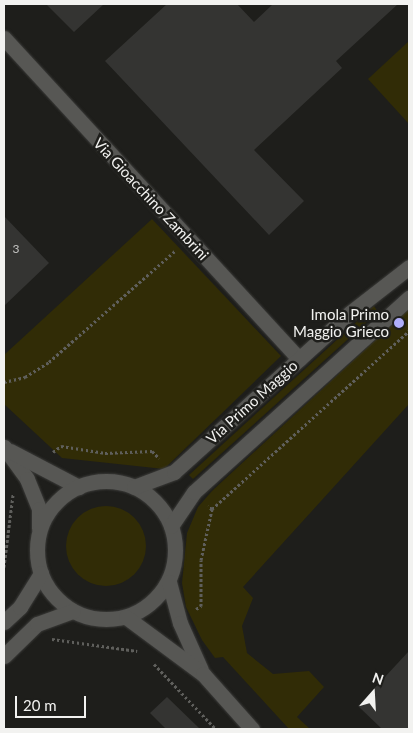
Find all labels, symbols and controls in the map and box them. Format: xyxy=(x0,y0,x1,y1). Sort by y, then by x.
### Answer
street label: Via Gioacchino Zambrini xyxy=(90,134,212,264)
house number: 3 xyxy=(13,242,19,256)
place label: Imola Primo Maggio Grieco xyxy=(293,305,389,340)
marker: Imola Primo Maggio Grieco xyxy=(393,317,405,329)
street label: Via Primo Maggio xyxy=(203,356,301,448)
north arrow xyxy=(348,668,398,718)
text: N xyxy=(370,669,386,688)
scale bar xyxy=(18,686,89,718)
text: 20 m xyxy=(23,696,57,714)

